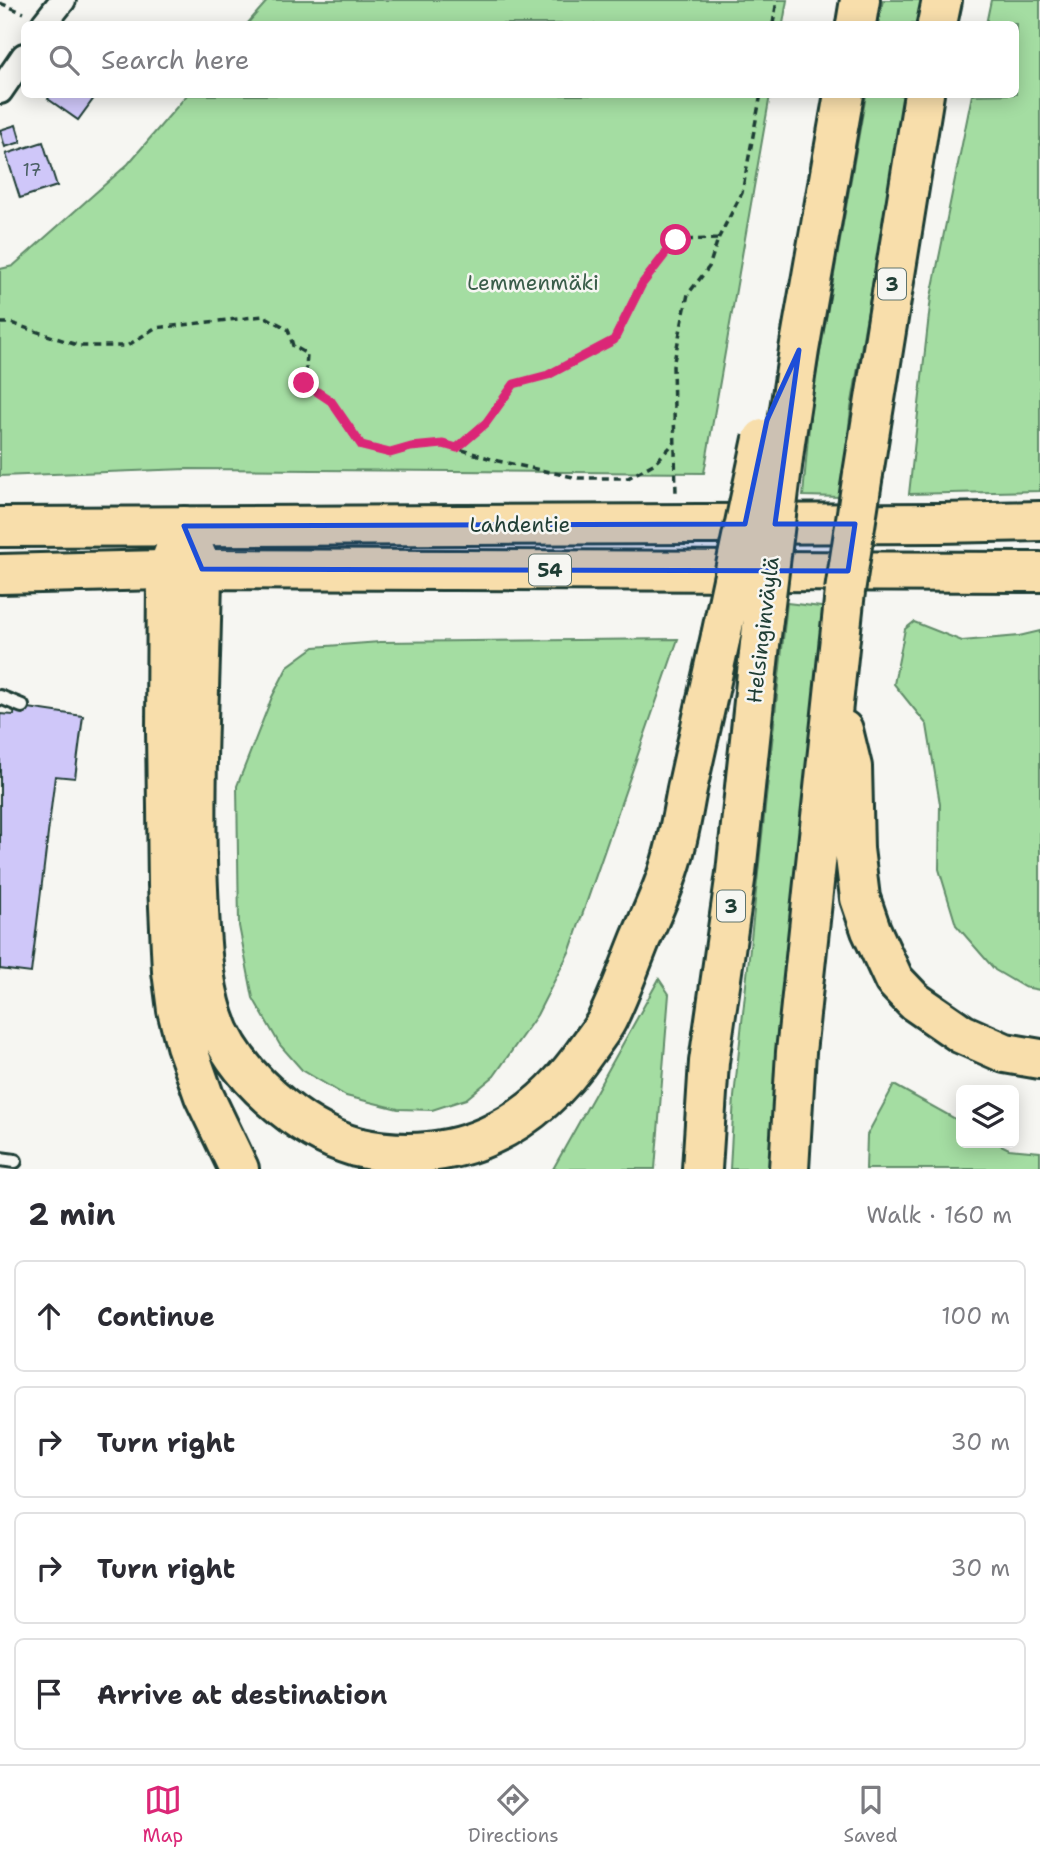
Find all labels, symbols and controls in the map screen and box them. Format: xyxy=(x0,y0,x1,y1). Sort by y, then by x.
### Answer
search box xyxy=(21,21,1019,98)
icon: search xyxy=(45,41,83,79)
text: Search here xyxy=(101,42,250,77)
house number: 17 xyxy=(22,158,42,182)
route start xyxy=(660,224,691,255)
road number: 3 xyxy=(878,268,906,300)
park label: Lemmenmäki xyxy=(467,269,599,297)
route end xyxy=(288,367,319,398)
street label: Lahdentie xyxy=(470,511,570,539)
road number: 54 xyxy=(529,554,571,586)
street label: Helsinginväylä xyxy=(740,555,786,705)
road number: 3 xyxy=(717,890,745,922)
map controls xyxy=(956,1085,1019,1148)
button: layers xyxy=(956,1085,1019,1148)
text: 2 min xyxy=(28,1194,115,1235)
text: Walk · 160 m xyxy=(866,1200,1012,1230)
icon: ahead xyxy=(30,1297,68,1335)
text: Continue xyxy=(97,1299,215,1334)
text: 100 m xyxy=(941,1301,1010,1331)
icon: right xyxy=(30,1423,68,1461)
text: Turn right xyxy=(97,1425,235,1460)
text: 30 m xyxy=(951,1427,1010,1457)
icon: right xyxy=(30,1549,68,1587)
text: Turn right xyxy=(97,1551,235,1586)
text: 30 m xyxy=(951,1553,1010,1583)
icon: arrive xyxy=(30,1675,68,1713)
text: Arrive at destination xyxy=(97,1677,387,1712)
tab: Map xyxy=(142,1781,183,1848)
tab: Directions xyxy=(468,1781,559,1848)
tab: Saved xyxy=(844,1781,898,1848)

